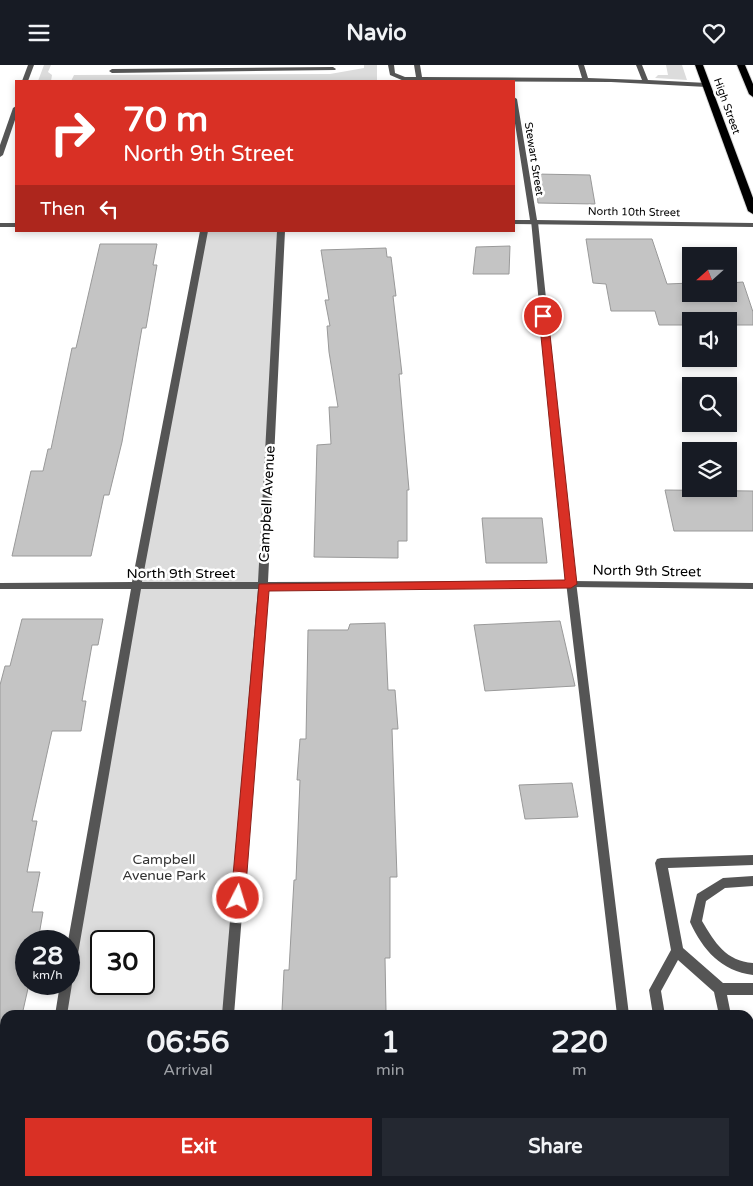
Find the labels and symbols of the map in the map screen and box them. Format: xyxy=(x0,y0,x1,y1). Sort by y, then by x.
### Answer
street label: High Street xyxy=(711,76,743,136)
street label: Stewart Street xyxy=(522,121,546,197)
street label: North 10th Street xyxy=(588,205,680,219)
north arrow xyxy=(682,247,738,303)
pin xyxy=(522,295,564,337)
street label: Campbell Avenue xyxy=(255,445,279,563)
street label: North 9th Street xyxy=(592,562,702,580)
street label: North 9th Street xyxy=(127,565,236,582)
park label: Campbell Avenue Park xyxy=(122,851,206,884)
position arrow xyxy=(211,871,263,923)
speed limit sign: 30 xyxy=(90,930,155,995)

